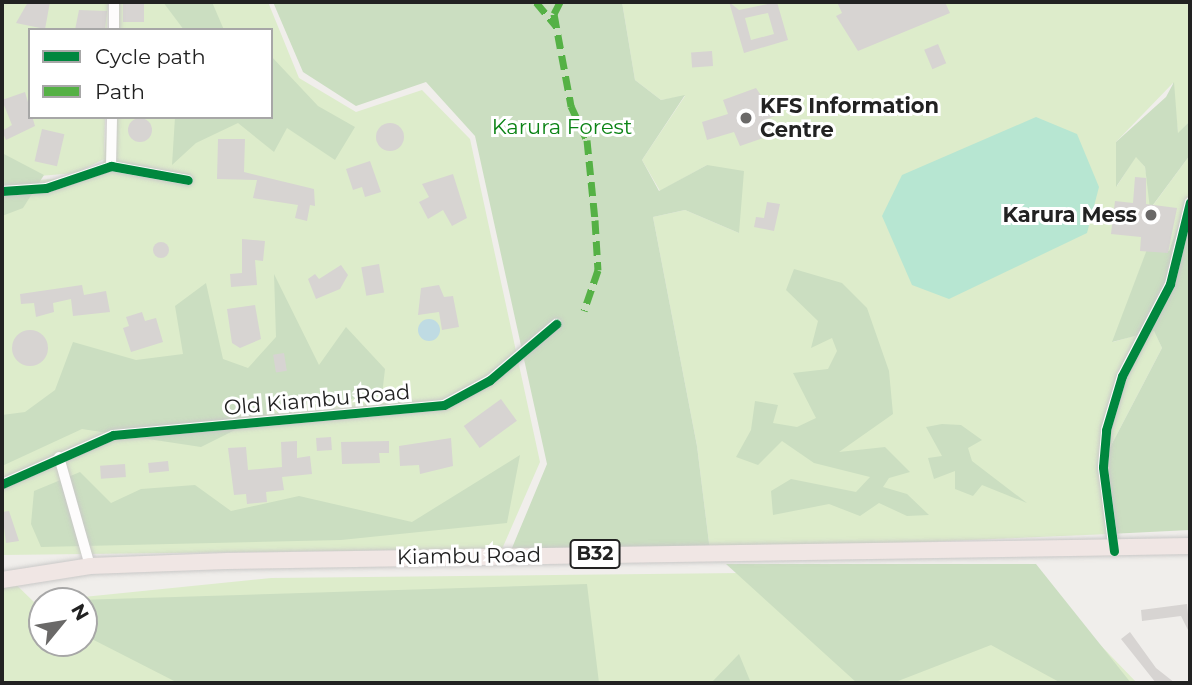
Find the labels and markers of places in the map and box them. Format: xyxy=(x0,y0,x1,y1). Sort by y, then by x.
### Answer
place label: KFS Information Centre xyxy=(760,93,939,143)
marker: KFS Information Centre xyxy=(738,110,754,126)
place label: Karura Mess xyxy=(1003,202,1137,228)
marker: Karura Mess xyxy=(1143,207,1159,223)

